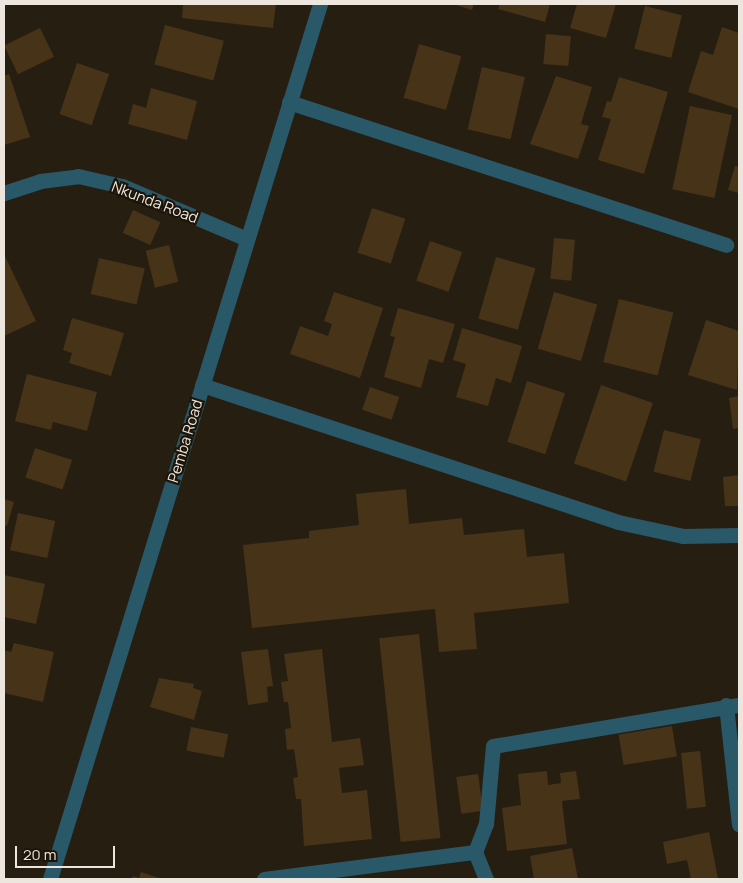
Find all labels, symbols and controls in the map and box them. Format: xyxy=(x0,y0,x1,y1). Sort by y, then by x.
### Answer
street label: Nkunda Road xyxy=(109,177,201,227)
street label: Pemba Road xyxy=(164,397,206,485)
scale bar xyxy=(18,836,118,868)
text: 20 m xyxy=(23,844,56,865)

